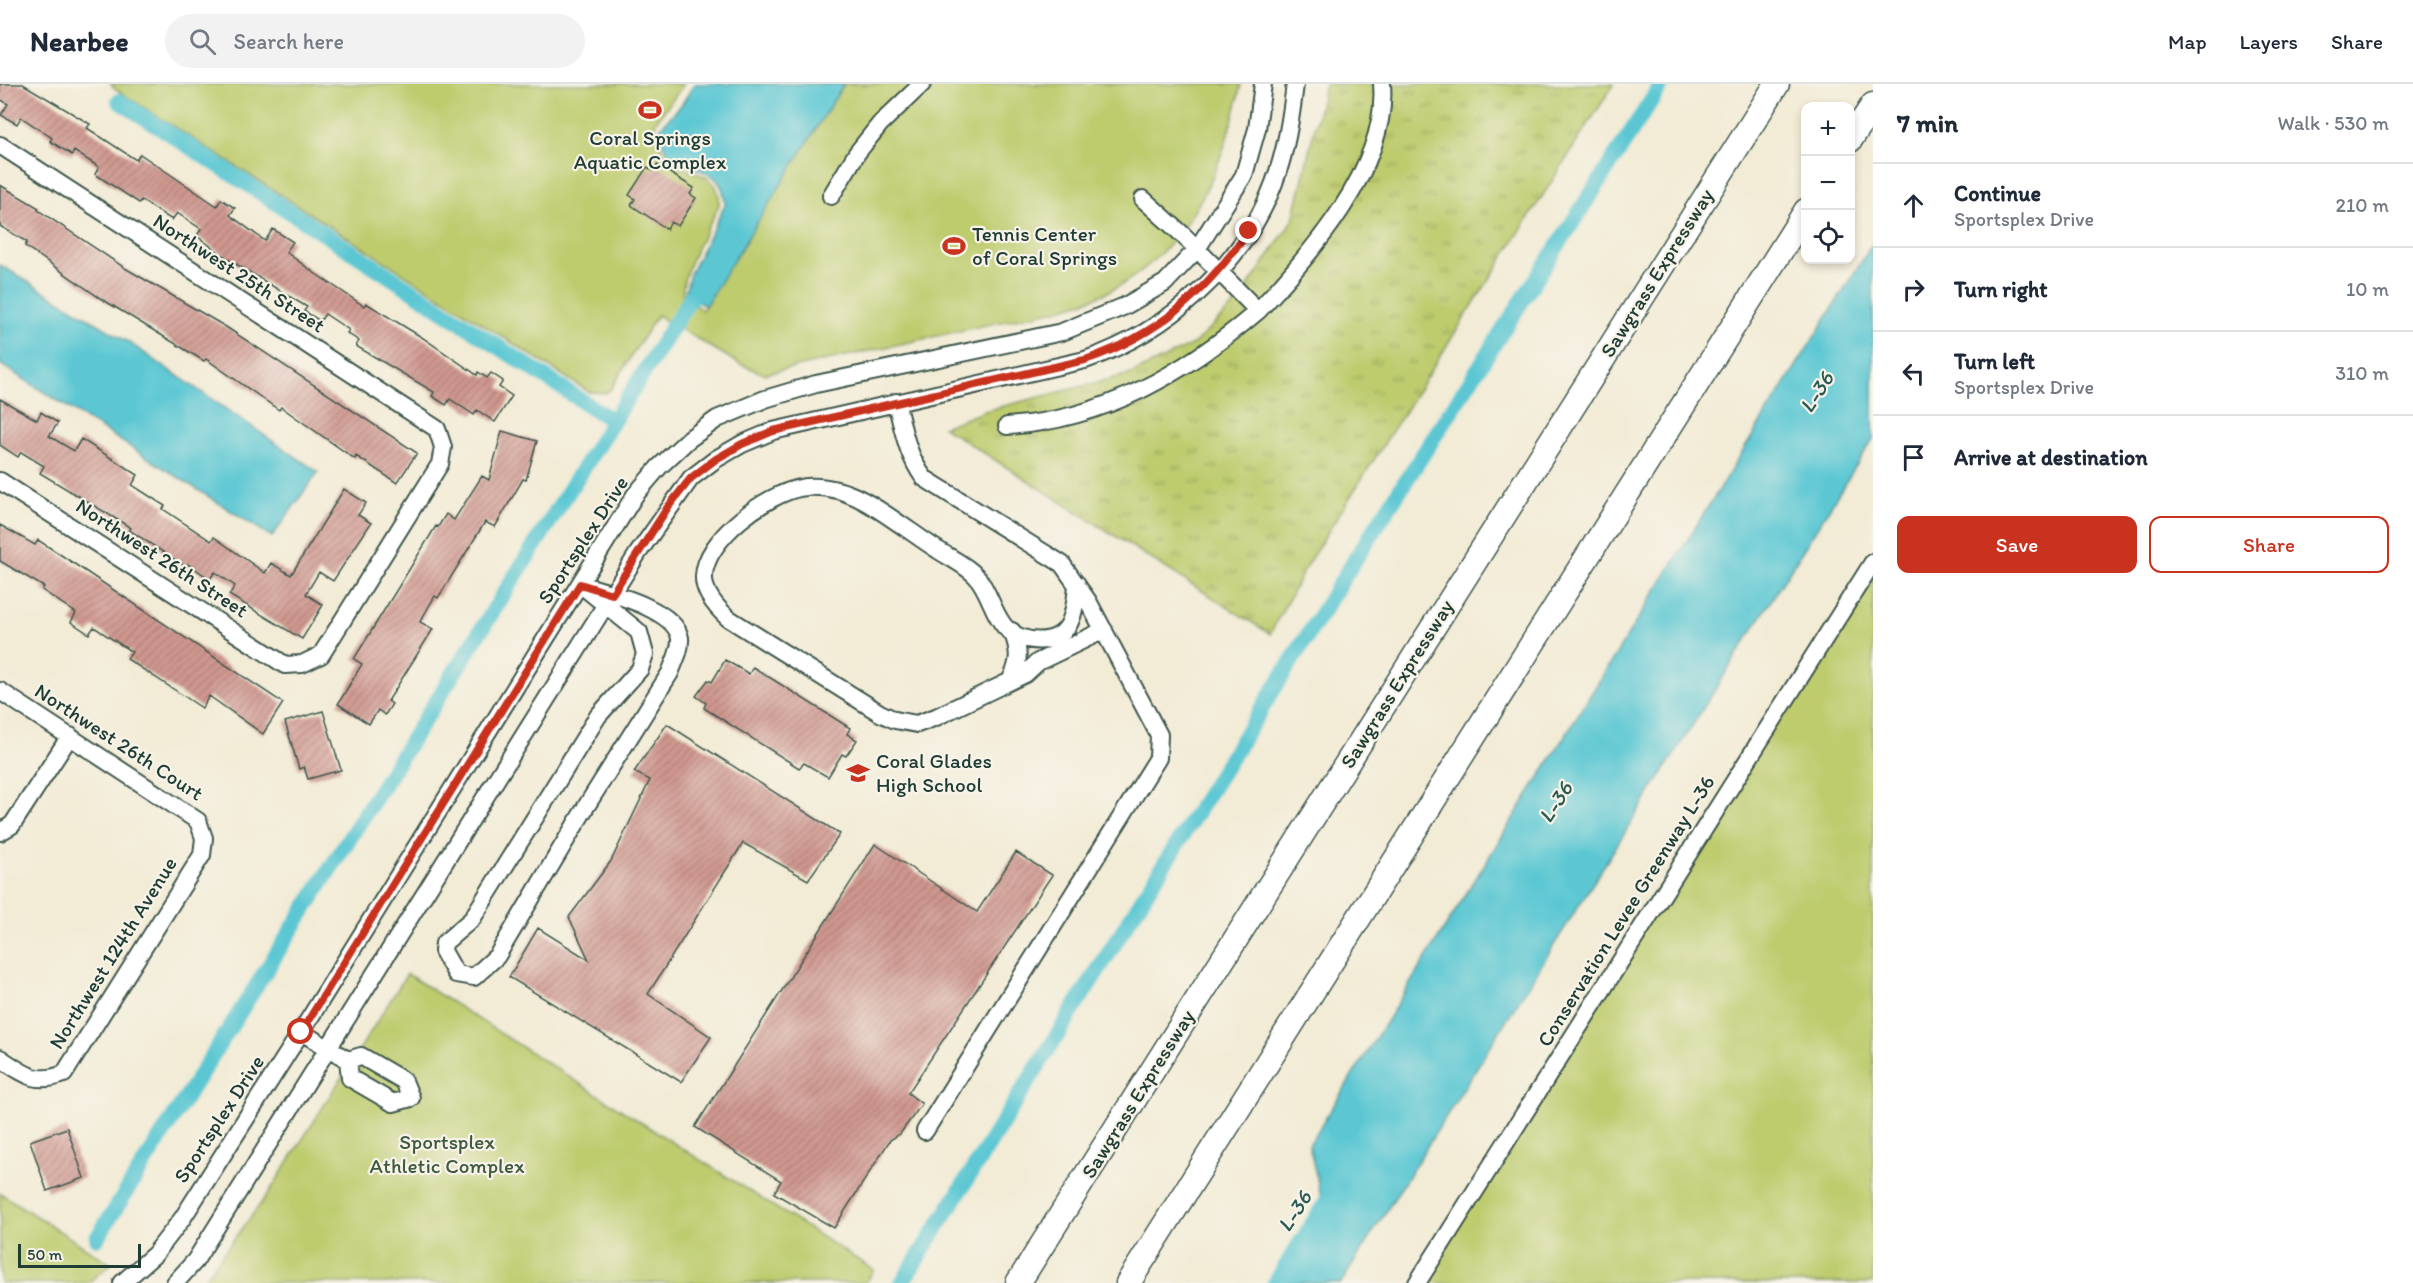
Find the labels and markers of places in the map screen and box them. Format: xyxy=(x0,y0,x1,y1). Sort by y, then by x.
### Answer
sports icon: Coral Springs Aquatic Complex xyxy=(637,97,663,123)
place label: Coral Springs Aquatic Complex xyxy=(574,125,727,174)
place label: Tennis Center of Coral Springs xyxy=(972,221,1117,270)
sports icon: Tennis Center of Coral Springs xyxy=(941,233,967,259)
place label: Coral Glades High School xyxy=(876,748,992,797)
school or university icon: Coral Glades High School xyxy=(845,760,871,786)

